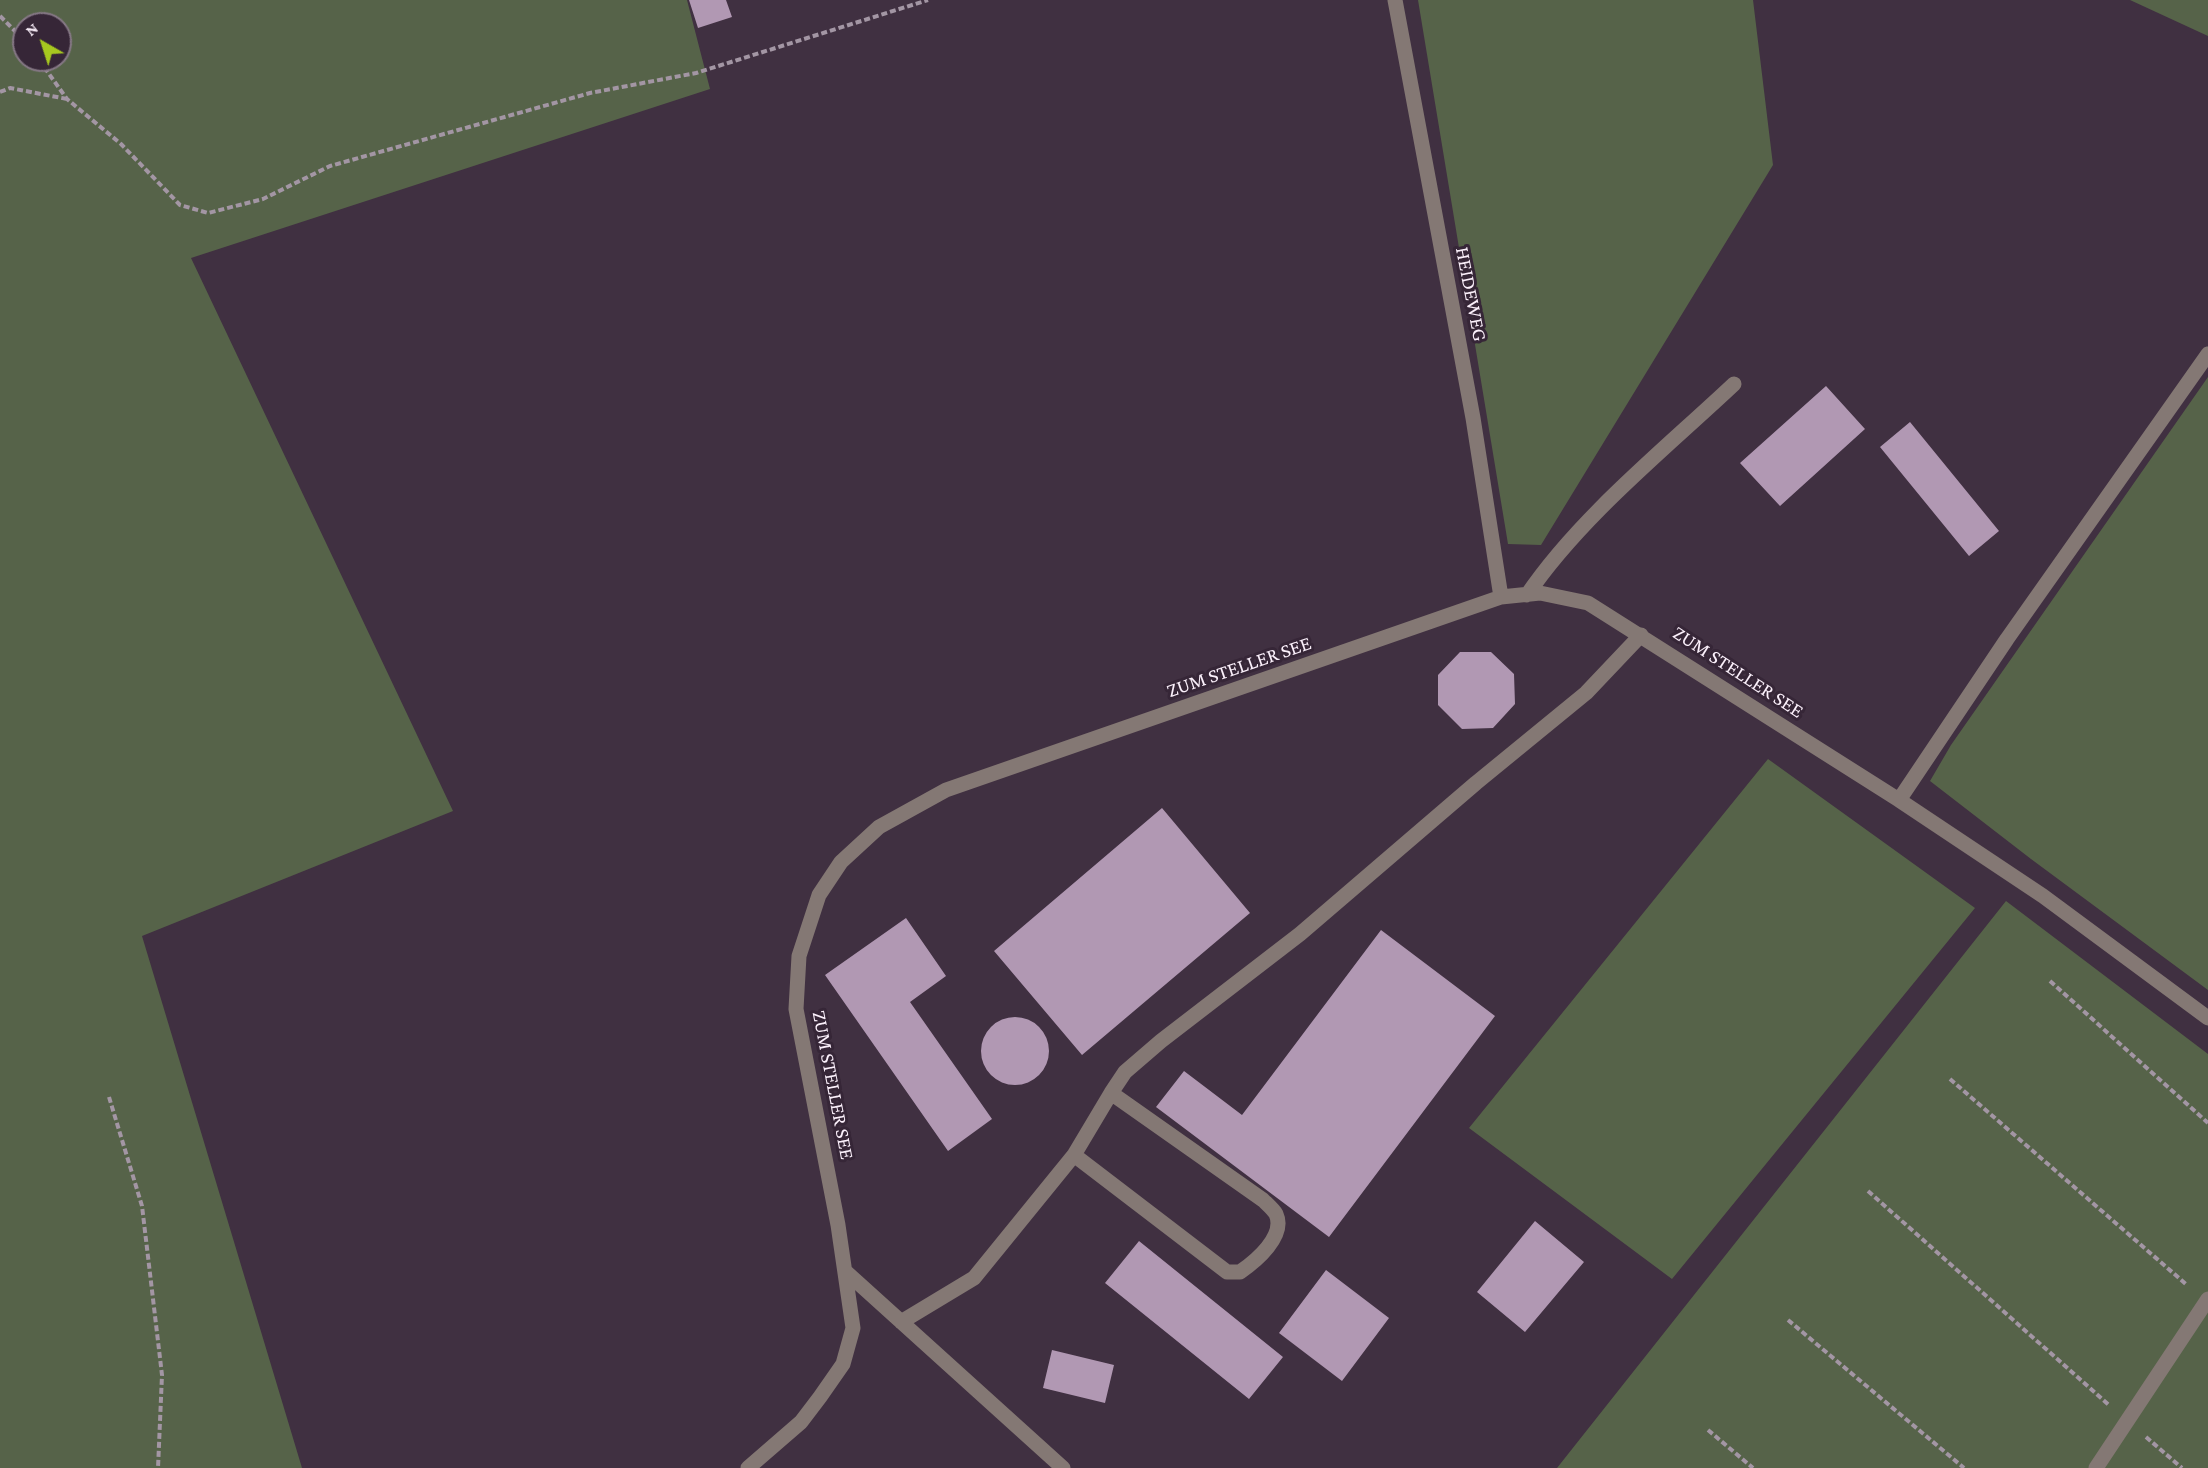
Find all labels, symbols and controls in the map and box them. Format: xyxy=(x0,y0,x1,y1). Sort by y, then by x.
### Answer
north arrow xyxy=(12,12,72,72)
text: N xyxy=(22,19,41,39)
street label: HEIDEWEG xyxy=(1450,245,1492,343)
street label: ZUM STELLER SEE xyxy=(1668,621,1808,723)
street label: ZUM STELLER SEE xyxy=(1164,631,1314,703)
street label: ZUM STELLER SEE xyxy=(807,1008,859,1162)

